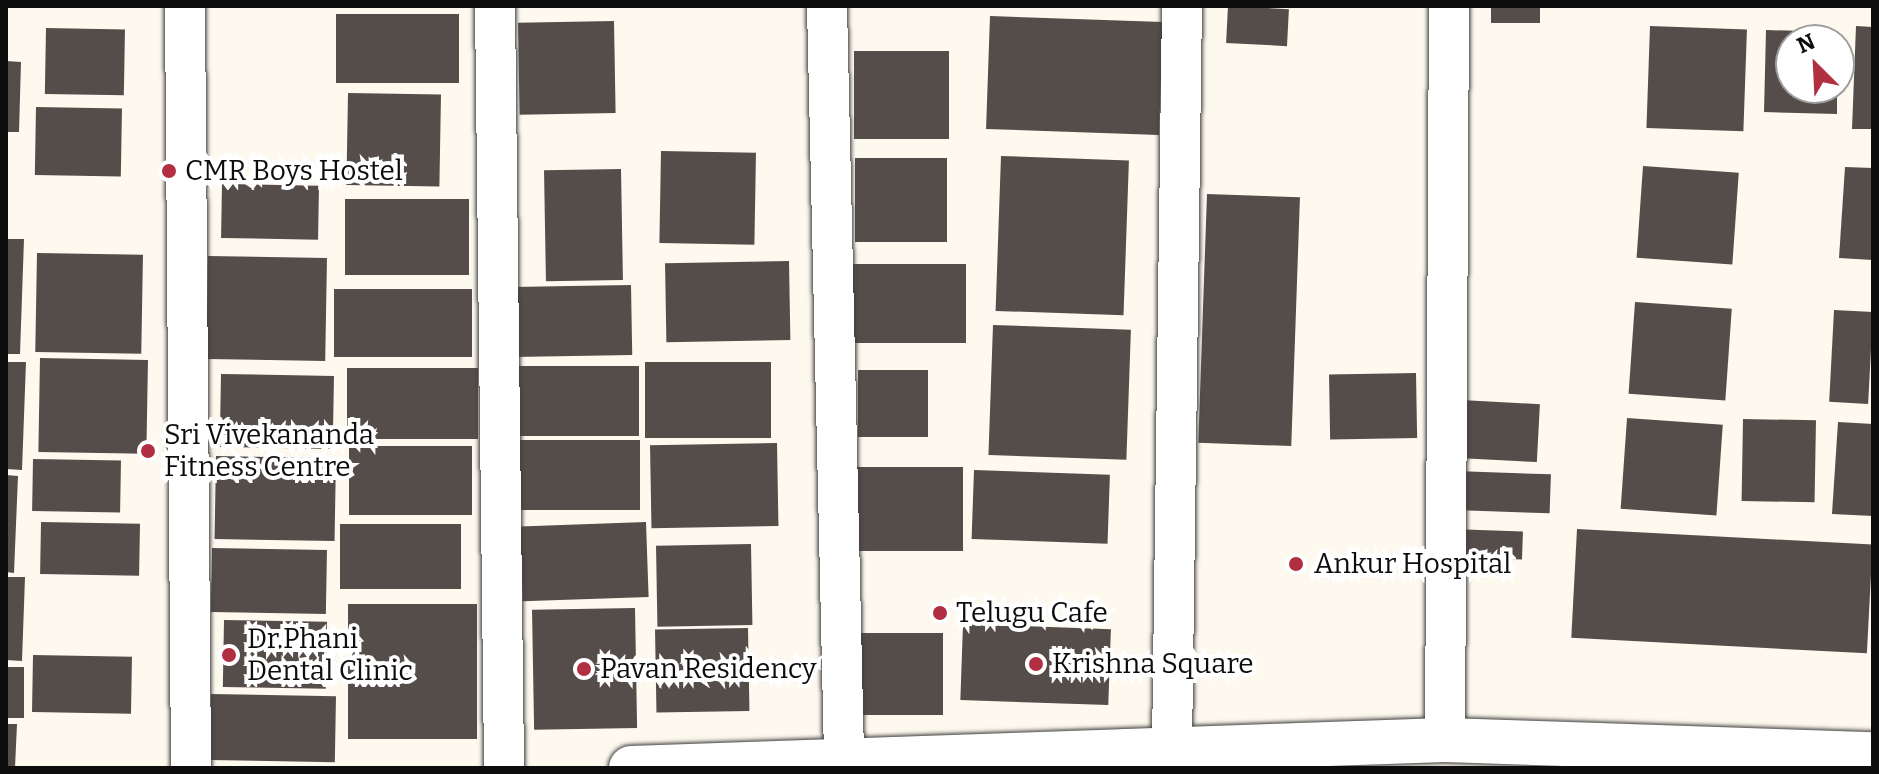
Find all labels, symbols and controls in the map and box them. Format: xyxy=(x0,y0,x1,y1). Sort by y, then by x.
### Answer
north arrow xyxy=(1775,24,1855,104)
text: N xyxy=(1793,28,1819,59)
place label: CMR Boys Hostel xyxy=(185,154,403,188)
marker: CMR Boys Hostel xyxy=(160,162,178,180)
place label: Sri Vivekananda Fitness Centre xyxy=(164,418,374,484)
marker: Sri Vivekananda Fitness Centre xyxy=(139,442,157,460)
place label: Ankur Hospital xyxy=(1314,547,1511,581)
marker: Ankur Hospital xyxy=(1285,553,1307,575)
place label: Telugu Cafe xyxy=(956,596,1108,630)
marker: Telugu Cafe xyxy=(931,604,949,622)
place label: Dr.Phani Dental Clinic xyxy=(247,622,413,688)
marker: Dr.Phani Dental Clinic xyxy=(218,644,240,666)
place label: Krishna Square xyxy=(1052,647,1253,681)
place label: Pavan Residency xyxy=(600,652,817,686)
marker: Krishna Square xyxy=(1027,655,1045,673)
marker: Pavan Residency xyxy=(575,660,593,678)

